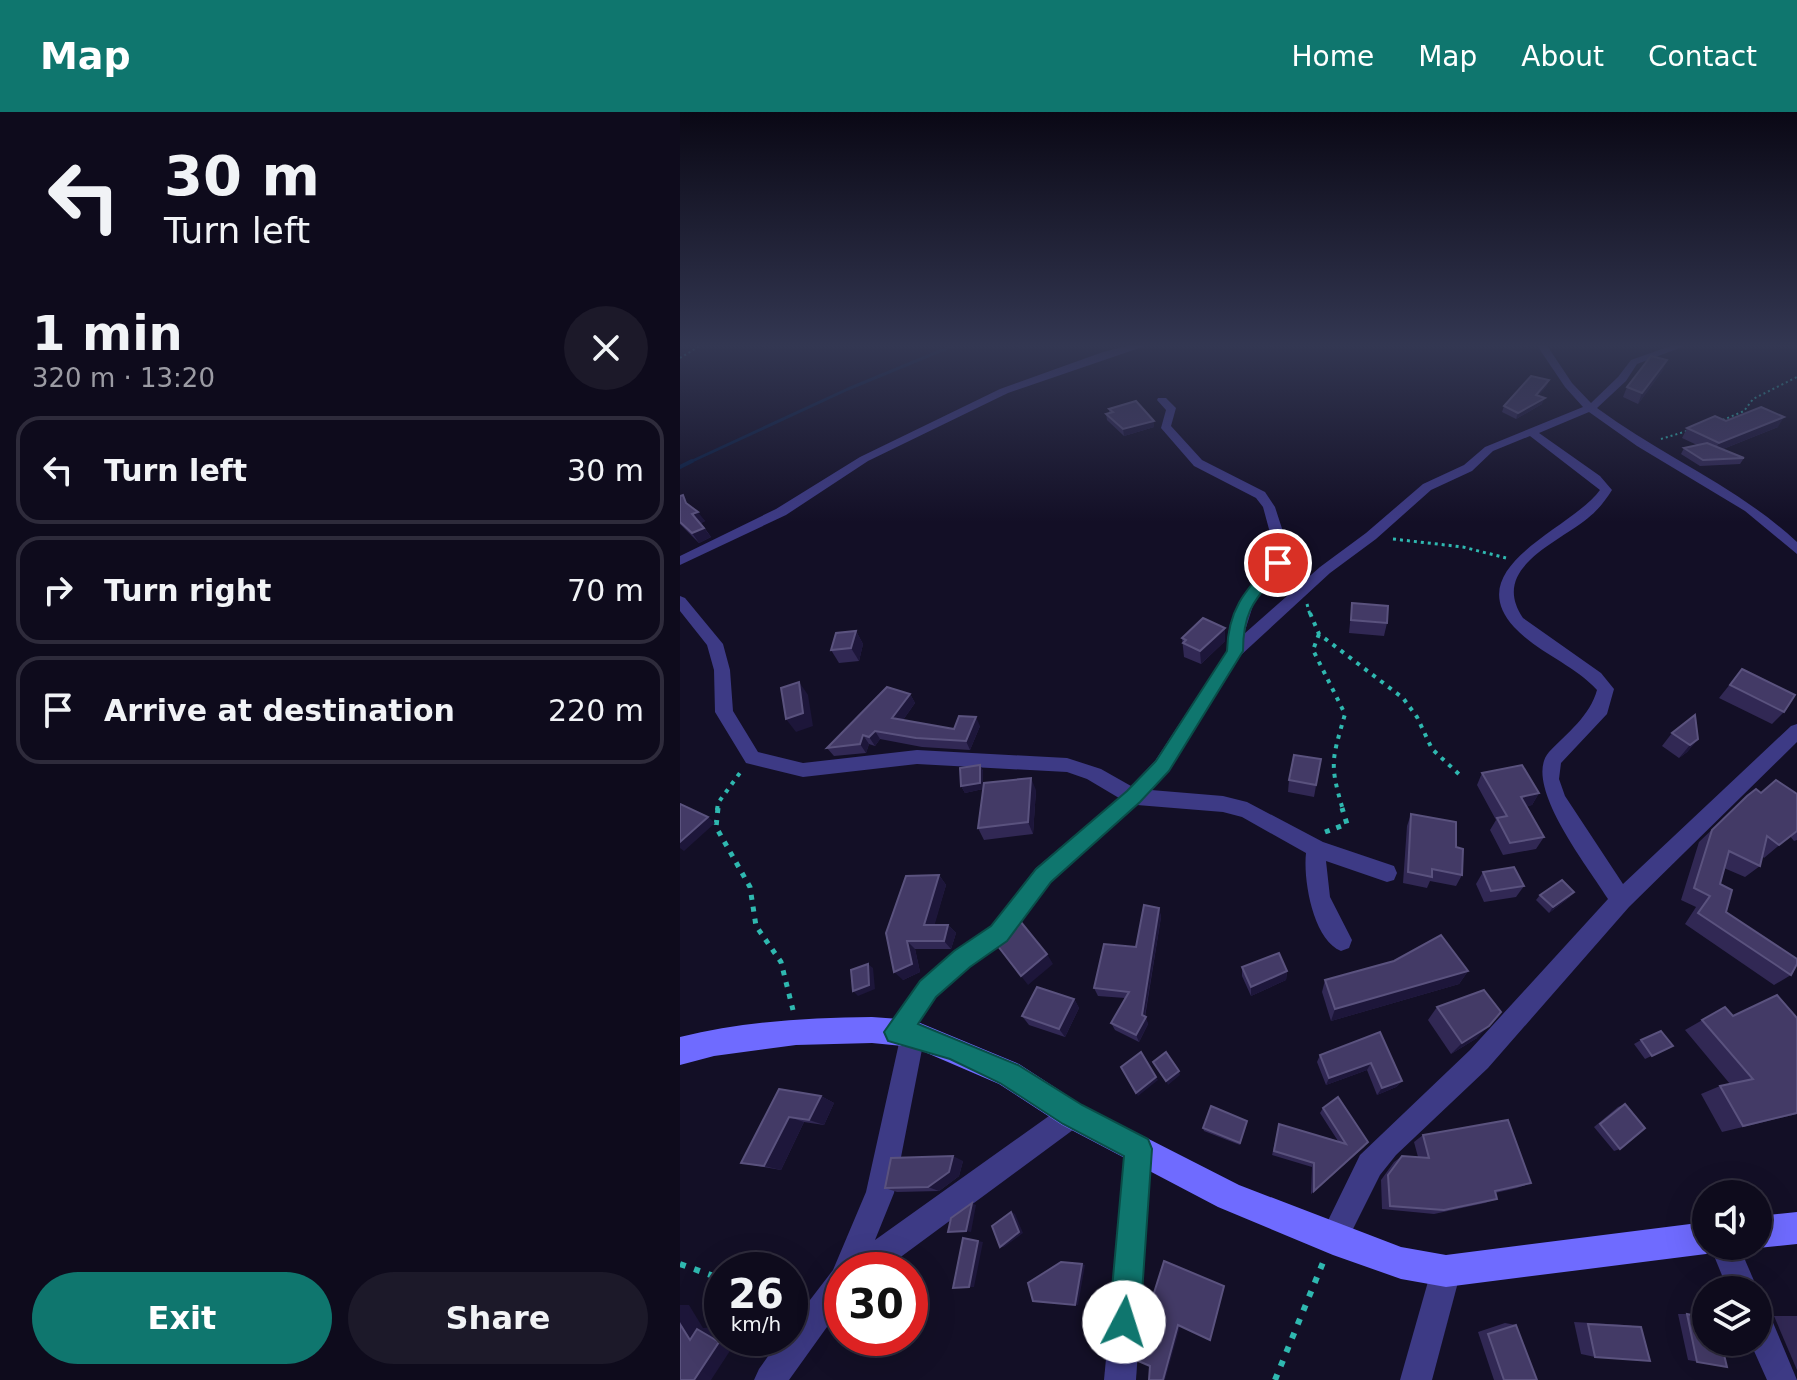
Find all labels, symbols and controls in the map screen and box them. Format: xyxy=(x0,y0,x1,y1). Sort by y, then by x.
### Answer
text: Map xyxy=(40,34,131,78)
text: Home xyxy=(1291,40,1374,73)
text: Map xyxy=(1418,40,1477,73)
text: About xyxy=(1521,40,1604,73)
text: Contact xyxy=(1648,40,1757,73)
text: 30 m xyxy=(164,143,320,208)
icon: left xyxy=(32,144,136,248)
text: Turn left xyxy=(164,210,310,251)
text: 1 min xyxy=(32,305,183,361)
button: close xyxy=(564,306,648,390)
text: 320 m · 13:20 xyxy=(32,363,215,393)
icon: left xyxy=(36,448,80,492)
text: Turn left xyxy=(104,453,247,488)
text: 30 m xyxy=(567,453,644,488)
pin xyxy=(1244,529,1312,597)
icon: arrive xyxy=(1256,541,1300,585)
icon: right xyxy=(36,568,80,612)
text: Turn right xyxy=(104,573,271,608)
text: 70 m xyxy=(567,573,644,608)
icon: arrive xyxy=(36,688,80,732)
text: Arrive at destination xyxy=(104,693,455,728)
text: 220 m xyxy=(548,693,644,728)
map controls xyxy=(1692,1180,1772,1356)
button: sound xyxy=(1692,1180,1772,1260)
speed limit sign: 30 xyxy=(824,1252,928,1356)
text: 26 xyxy=(728,1271,784,1317)
button: Exit xyxy=(32,1272,332,1364)
button: Share xyxy=(348,1272,648,1364)
button: layers xyxy=(1692,1276,1772,1356)
position arrow xyxy=(1082,1280,1166,1364)
text: km/h xyxy=(731,1312,781,1336)

